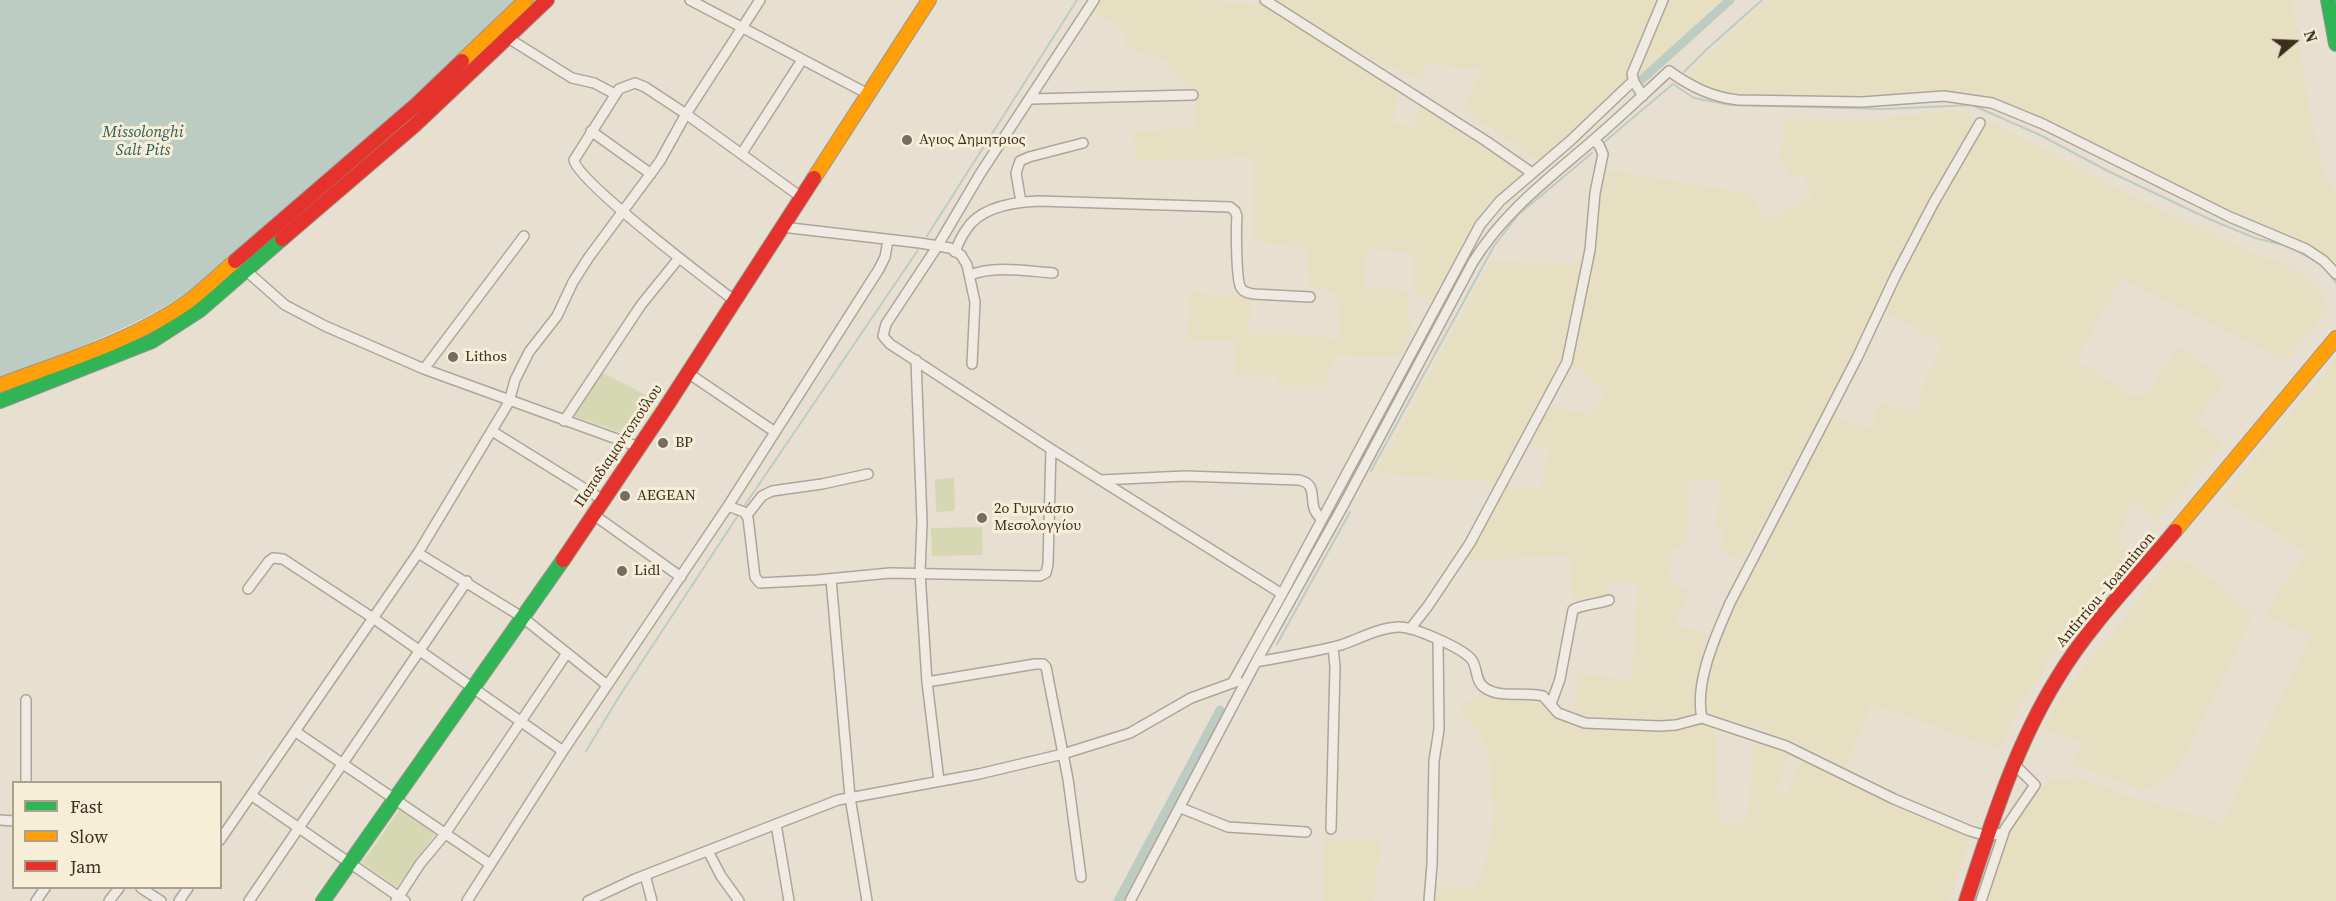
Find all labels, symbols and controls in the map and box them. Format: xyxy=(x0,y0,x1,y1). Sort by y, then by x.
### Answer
north arrow xyxy=(2264,12,2324,72)
text: N xyxy=(2299,27,2323,45)
water label: Missolonghi Salt Pits xyxy=(102,123,184,161)
place label: Αγιος Δημητριος xyxy=(919,131,1026,149)
marker: Αγιος Δημητριος xyxy=(900,133,914,147)
place label: Lithos xyxy=(465,348,507,366)
marker: Lithos xyxy=(446,350,460,364)
street label: Παπαδιαμαντοπούλου xyxy=(571,381,667,511)
place label: BP xyxy=(675,434,693,452)
marker: BP xyxy=(656,436,670,450)
place label: AEGEAN xyxy=(637,487,696,505)
marker: AEGEAN xyxy=(618,489,632,503)
place label: 2ο Γυμνάσιο Μεσολογγίου xyxy=(994,500,1081,535)
marker: 2ο Γυμνάσιο Μεσολογγίου xyxy=(975,511,989,525)
street label: Antirriou - Ioanninon xyxy=(2053,529,2159,651)
place label: Lidl xyxy=(634,562,660,580)
marker: Lidl xyxy=(615,564,629,578)
legend xyxy=(12,781,222,889)
text: Fast xyxy=(70,794,103,819)
text: Slow xyxy=(70,824,108,849)
text: Jam xyxy=(70,854,102,879)

